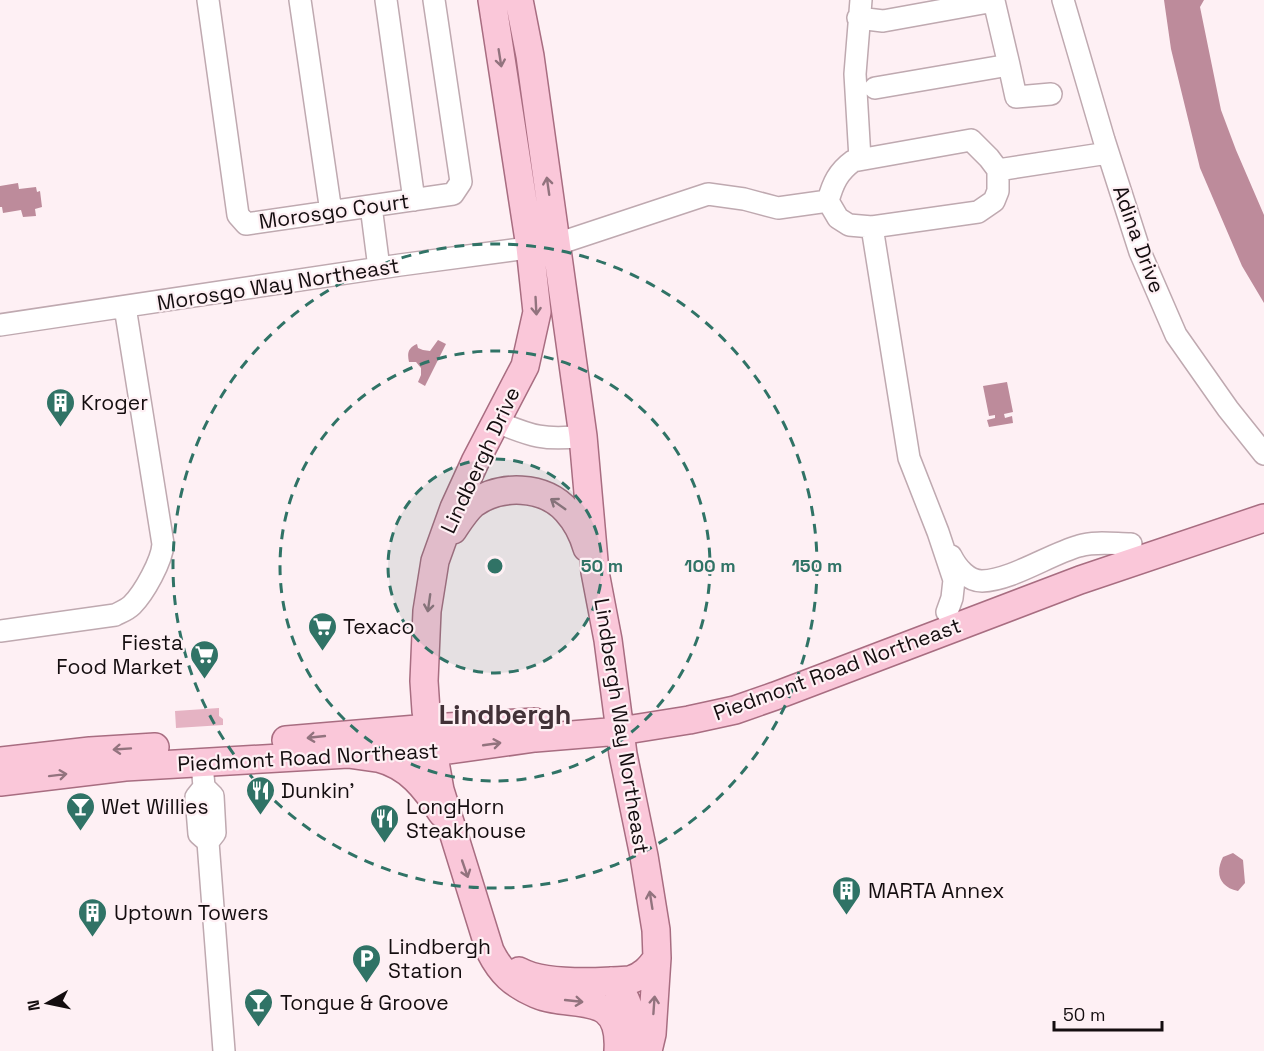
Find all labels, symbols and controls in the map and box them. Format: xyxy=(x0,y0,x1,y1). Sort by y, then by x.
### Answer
one-way arrow xyxy=(495,47,506,67)
one-way arrow xyxy=(543,177,554,196)
street label: Adina Drive xyxy=(1107,181,1171,297)
street label: Morosgo Court xyxy=(257,187,411,235)
street label: Morosgo Way Northeast xyxy=(155,252,401,316)
one-way arrow xyxy=(530,295,541,315)
street label: Lindbergh Drive xyxy=(434,382,526,538)
building icon: Kroger xyxy=(44,386,76,428)
place label: Kroger xyxy=(81,389,148,416)
one-way arrow xyxy=(550,498,566,510)
text: 50 m xyxy=(581,554,623,577)
text: 100 m xyxy=(684,554,736,577)
text: 150 m xyxy=(792,554,842,577)
centre of rings xyxy=(485,556,505,576)
one-way arrow xyxy=(423,592,434,612)
street label: Lindbergh Way Northeast xyxy=(588,596,656,856)
supermarket icon: Texaco xyxy=(306,610,338,652)
street label: Piedmont Road Northeast xyxy=(709,612,965,726)
place label: Texaco xyxy=(343,613,415,640)
place label: Fiesta Food Market xyxy=(56,629,183,680)
supermarket icon: Fiesta Food Market xyxy=(188,638,220,680)
district label: Lindbergh xyxy=(439,697,571,732)
one-way arrow xyxy=(307,732,327,743)
street label: Piedmont Road Northeast xyxy=(177,737,439,777)
one-way arrow xyxy=(481,738,501,749)
one-way arrow xyxy=(112,743,132,754)
one-way arrow xyxy=(48,769,68,780)
restaurant icon: Dunkin' xyxy=(244,774,276,816)
place label: Dunkin' xyxy=(281,777,355,804)
bar icon: Wet Willies xyxy=(64,790,96,832)
place label: Wet Willies xyxy=(101,793,208,820)
place label: LongHorn Steakhouse xyxy=(406,793,526,844)
restaurant icon: LongHorn Steakhouse xyxy=(369,802,401,844)
one-way arrow xyxy=(460,859,471,878)
building icon: MARTA Annex xyxy=(831,874,863,916)
place label: MARTA Annex xyxy=(868,877,1004,904)
one-way arrow xyxy=(645,891,656,910)
building icon: Uptown Towers xyxy=(77,896,109,938)
place label: Uptown Towers xyxy=(114,899,269,926)
place label: Lindbergh Station xyxy=(388,933,491,984)
parking icon: Lindbergh Station xyxy=(351,942,383,984)
north arrow xyxy=(18,973,78,1033)
bar icon: Tongue & Groove xyxy=(243,986,275,1028)
place label: Tongue & Groove xyxy=(280,989,449,1016)
scale bar xyxy=(1054,994,1162,1032)
one-way arrow xyxy=(649,995,660,1015)
one-way arrow xyxy=(564,996,583,1007)
text: N xyxy=(22,998,45,1012)
text: 50 m xyxy=(1063,1003,1105,1026)

